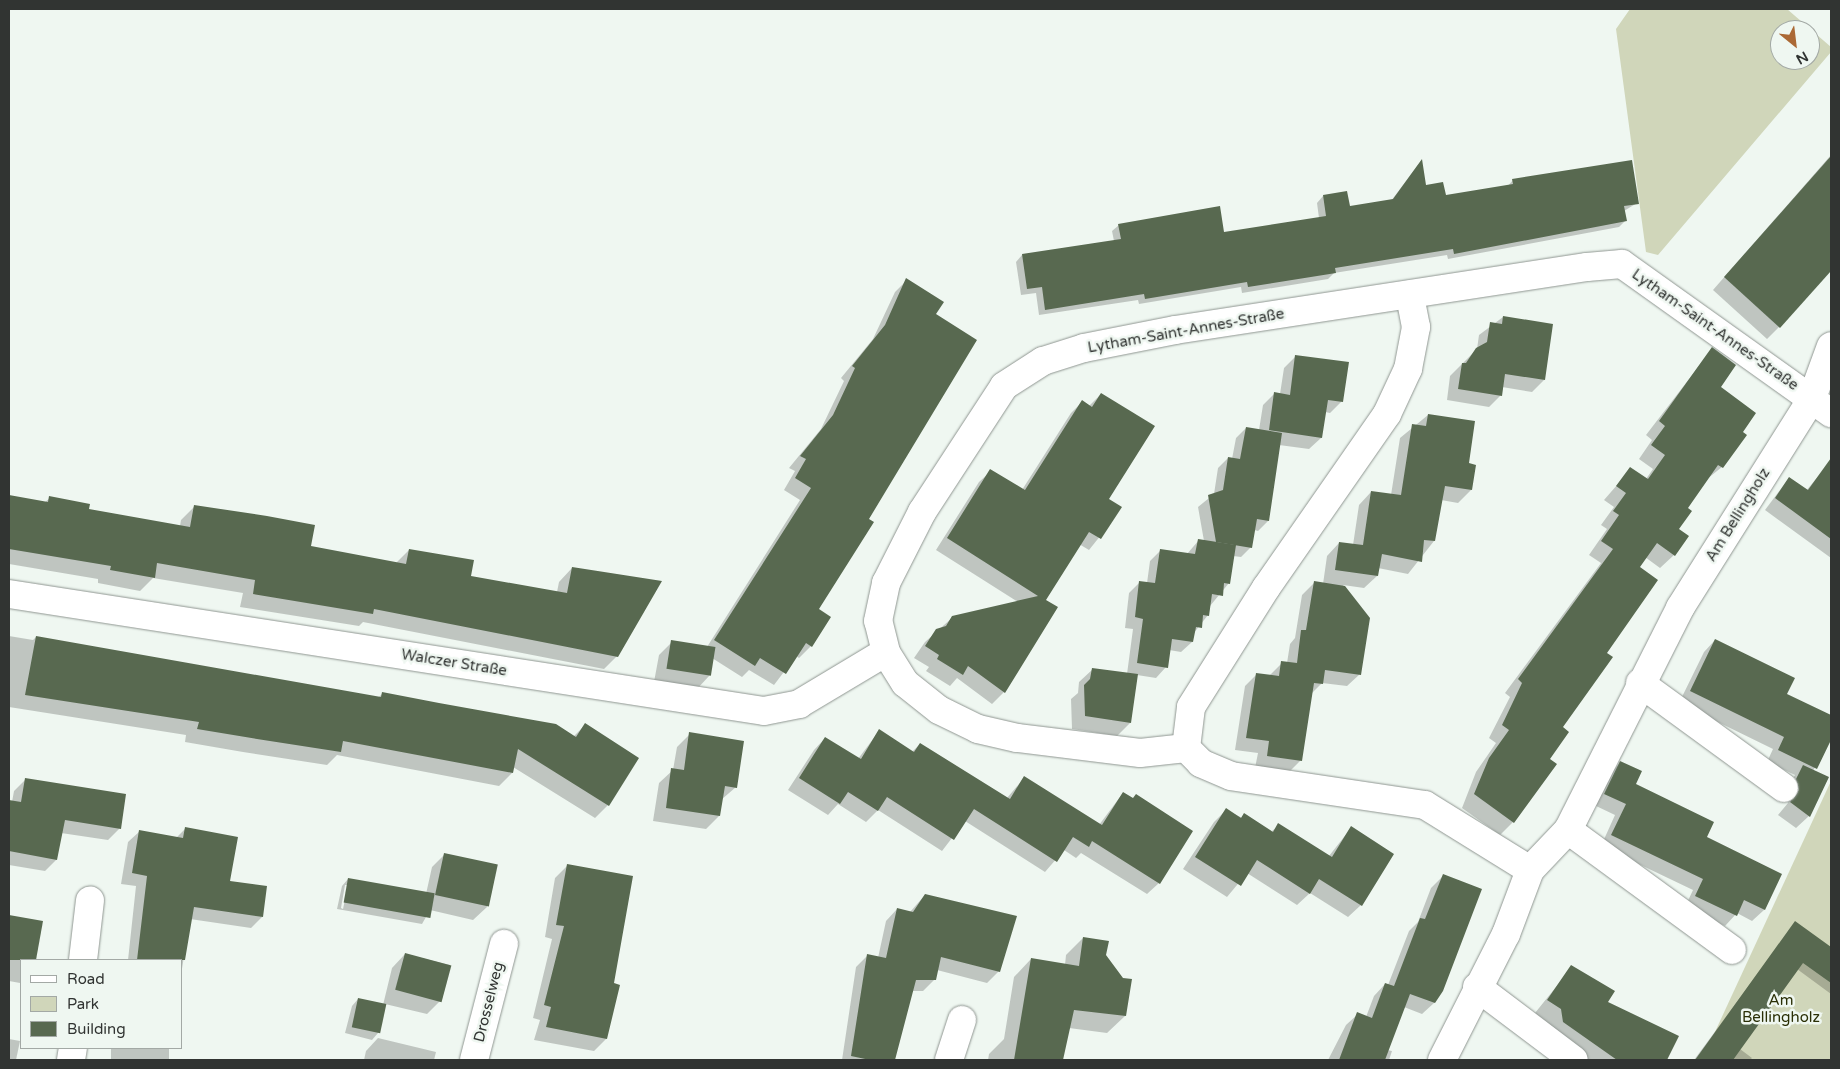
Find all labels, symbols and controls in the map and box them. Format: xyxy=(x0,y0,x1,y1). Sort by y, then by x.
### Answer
north arrow xyxy=(1770,20,1820,70)
text: N xyxy=(1793,48,1811,68)
street label: Lytham-Saint-Annes-Straße xyxy=(1628,265,1802,395)
street label: Lytham-Saint-Annes-Straße xyxy=(1086,305,1286,357)
street label: Am Bellingholz xyxy=(1702,465,1774,565)
street label: Walczer Straße xyxy=(400,646,508,680)
legend xyxy=(20,959,182,1049)
street label: Drosselweg xyxy=(470,960,508,1044)
text: Road xyxy=(67,970,105,988)
park label: Am Bellingholz xyxy=(1742,991,1820,1026)
text: Park xyxy=(67,995,99,1013)
text: Building xyxy=(67,1020,126,1038)

